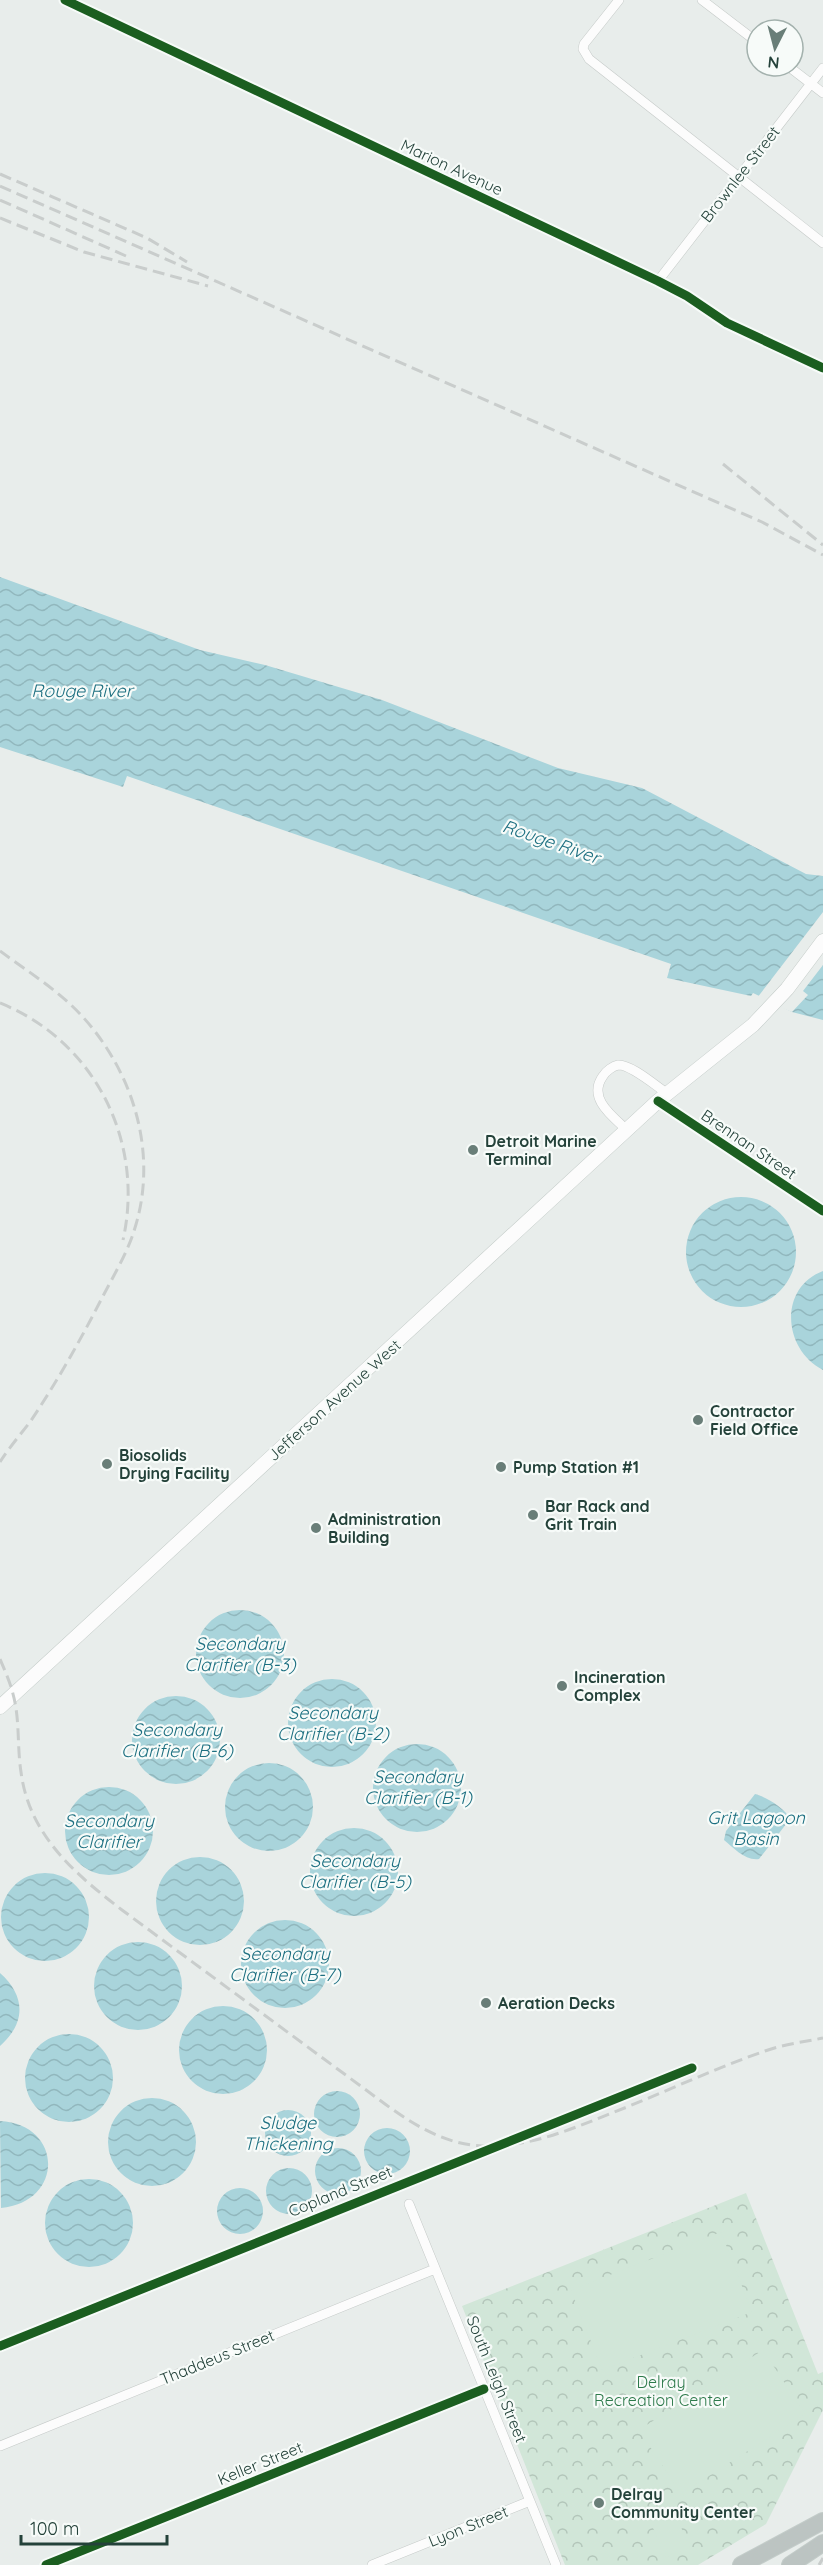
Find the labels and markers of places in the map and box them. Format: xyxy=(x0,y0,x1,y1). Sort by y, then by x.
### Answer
place label: Detroit Marine Terminal xyxy=(485,1131,597,1169)
marker: Detroit Marine Terminal xyxy=(466,1143,480,1157)
place label: Contractor Field Office xyxy=(710,1401,799,1439)
marker: Contractor Field Office xyxy=(691,1413,705,1427)
place label: Biosolids Drying Facility xyxy=(119,1445,230,1483)
marker: Biosolids Drying Facility xyxy=(100,1457,114,1471)
place label: Pump Station #1 xyxy=(513,1457,639,1477)
marker: Pump Station #1 xyxy=(494,1460,508,1474)
place label: Bar Rack and Grit Train xyxy=(545,1496,650,1534)
marker: Bar Rack and Grit Train xyxy=(526,1508,540,1522)
place label: Administration Building xyxy=(328,1509,441,1547)
marker: Administration Building xyxy=(309,1521,323,1535)
place label: Incineration Complex xyxy=(574,1667,666,1705)
marker: Incineration Complex xyxy=(555,1679,569,1693)
place label: Aeration Decks xyxy=(498,1993,615,2013)
marker: Aeration Decks xyxy=(479,1996,493,2010)
place label: Delray Community Center xyxy=(611,2484,756,2522)
marker: Delray Community Center xyxy=(592,2496,606,2510)

